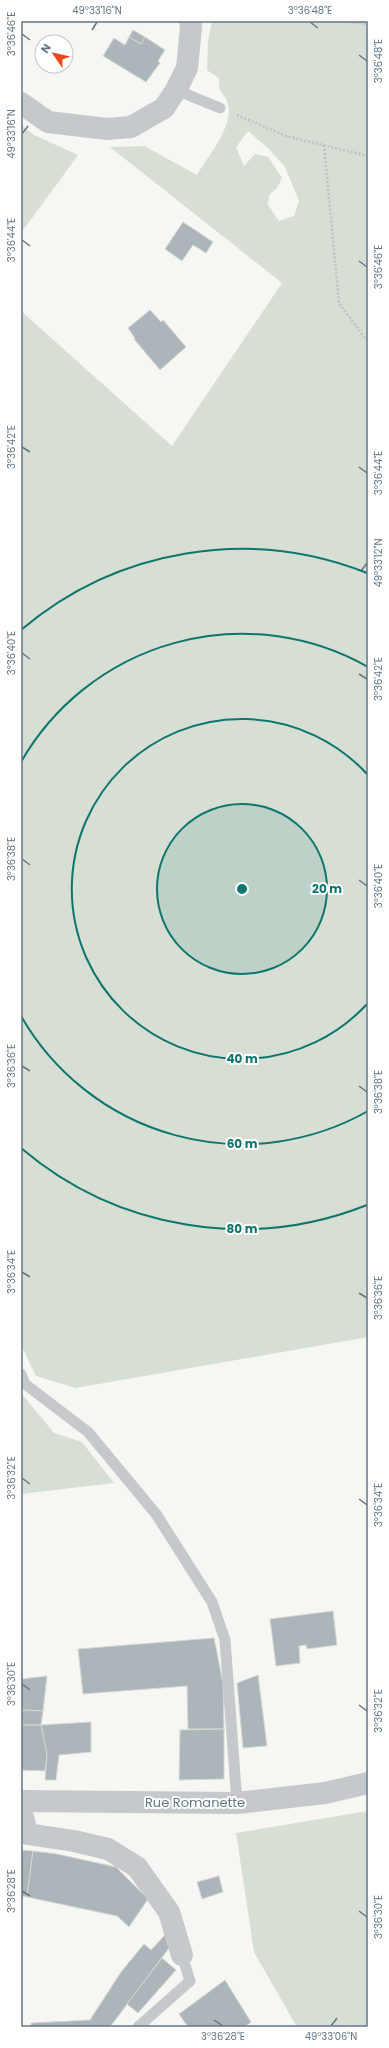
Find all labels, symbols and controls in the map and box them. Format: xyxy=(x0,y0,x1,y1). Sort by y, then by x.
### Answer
text: 49°33'16"N xyxy=(72,3,122,18)
text: 3°36'48"E xyxy=(288,3,332,18)
text: 3°36'46"E xyxy=(4,12,19,56)
north arrow xyxy=(34,34,74,74)
text: 3°36'48"E xyxy=(371,39,386,83)
text: N xyxy=(37,41,55,56)
text: 49°33'16"N xyxy=(4,109,19,159)
text: 3°36'44"E xyxy=(4,218,19,262)
text: 3°36'46"E xyxy=(371,245,386,289)
text: 3°36'42"E xyxy=(4,425,19,469)
text: 3°36'44"E xyxy=(371,451,386,495)
text: 49°33'12"N xyxy=(371,539,386,587)
text: 3°36'40"E xyxy=(4,631,19,675)
text: 3°36'42"E xyxy=(371,657,386,701)
text: 3°36'38"E xyxy=(4,837,19,881)
text: 3°36'40"E xyxy=(371,864,386,908)
text: 20 m xyxy=(312,880,342,897)
centre of rings xyxy=(235,882,249,896)
text: 3°36'36"E xyxy=(4,1044,19,1088)
text: 40 m xyxy=(226,1050,258,1067)
text: 3°36'38"E xyxy=(371,1070,386,1114)
text: 60 m xyxy=(227,1135,258,1152)
text: 80 m xyxy=(227,1220,258,1237)
text: 3°36'34"E xyxy=(4,1250,19,1294)
text: 3°36'36"E xyxy=(371,1276,386,1320)
text: 3°36'32"E xyxy=(4,1456,19,1500)
text: 3°36'34"E xyxy=(371,1483,386,1527)
text: 3°36'30"E xyxy=(4,1662,19,1706)
text: 3°36'32"E xyxy=(371,1689,386,1733)
street label: Rue Romanette xyxy=(145,1793,245,1812)
text: 3°36'28"E xyxy=(4,1869,19,1913)
text: 3°36'30"E xyxy=(371,1895,386,1939)
text: 3°36'28"E xyxy=(201,2029,245,2044)
text: 49°33'06"N xyxy=(305,2029,357,2044)

